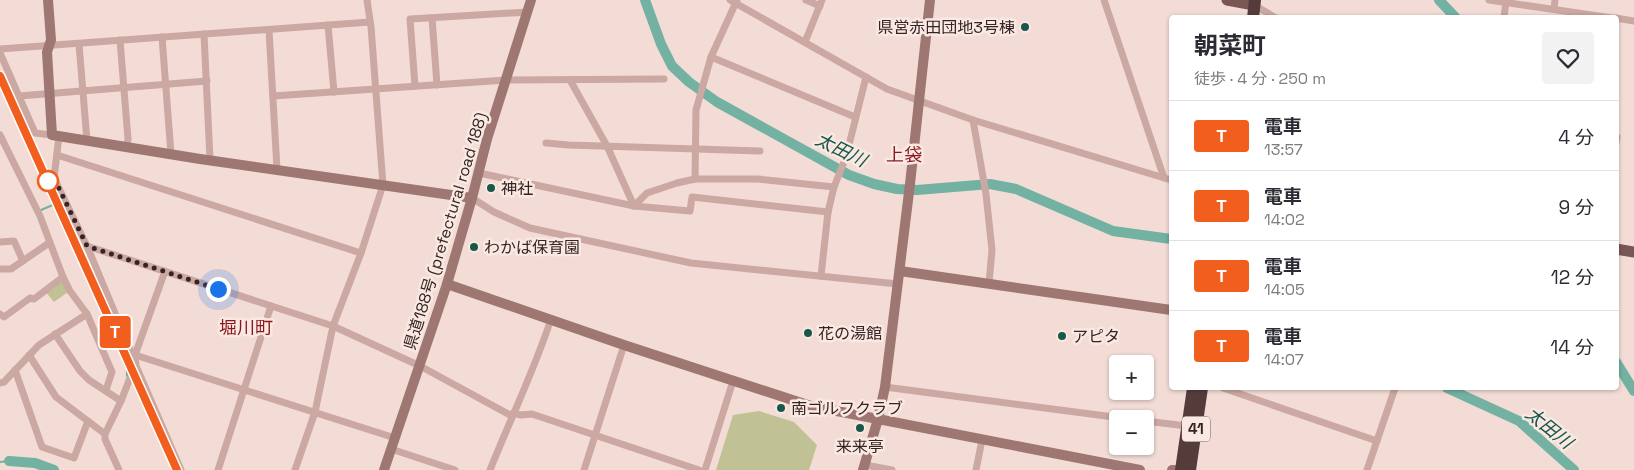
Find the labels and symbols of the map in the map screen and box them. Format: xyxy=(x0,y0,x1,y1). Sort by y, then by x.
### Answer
place label: 県営赤田団地3号棟 xyxy=(877,17,1015,38)
marker: 県営赤田団地3号棟 xyxy=(1019,21,1031,33)
street label: 県道188号 (prefectural road 188) xyxy=(399,110,492,352)
water label: 太田川 xyxy=(812,127,872,173)
district label: 上袋 xyxy=(886,143,922,166)
unlabelled marker xyxy=(37,170,59,192)
place label: 神社 xyxy=(501,178,533,199)
marker: 神社 xyxy=(485,182,497,194)
place label: わかば保育園 xyxy=(484,237,580,258)
marker: わかば保育園 xyxy=(468,241,480,253)
your location xyxy=(206,277,231,302)
line badge: T xyxy=(99,316,131,348)
district label: 堀川町 xyxy=(219,316,273,339)
place label: 花の湯館 xyxy=(818,323,882,344)
place label: アピタ xyxy=(1072,326,1120,347)
marker: 花の湯館 xyxy=(802,327,814,339)
marker: アピタ xyxy=(1056,330,1068,342)
place label: 南ゴルフクラブ xyxy=(791,398,903,419)
marker: 南ゴルフクラブ xyxy=(775,402,787,414)
water label: 太田川 xyxy=(1521,402,1579,455)
road number: 41 xyxy=(1182,416,1210,442)
marker: 来来亭 xyxy=(854,422,866,434)
place label: 来来亭 xyxy=(836,436,884,457)

